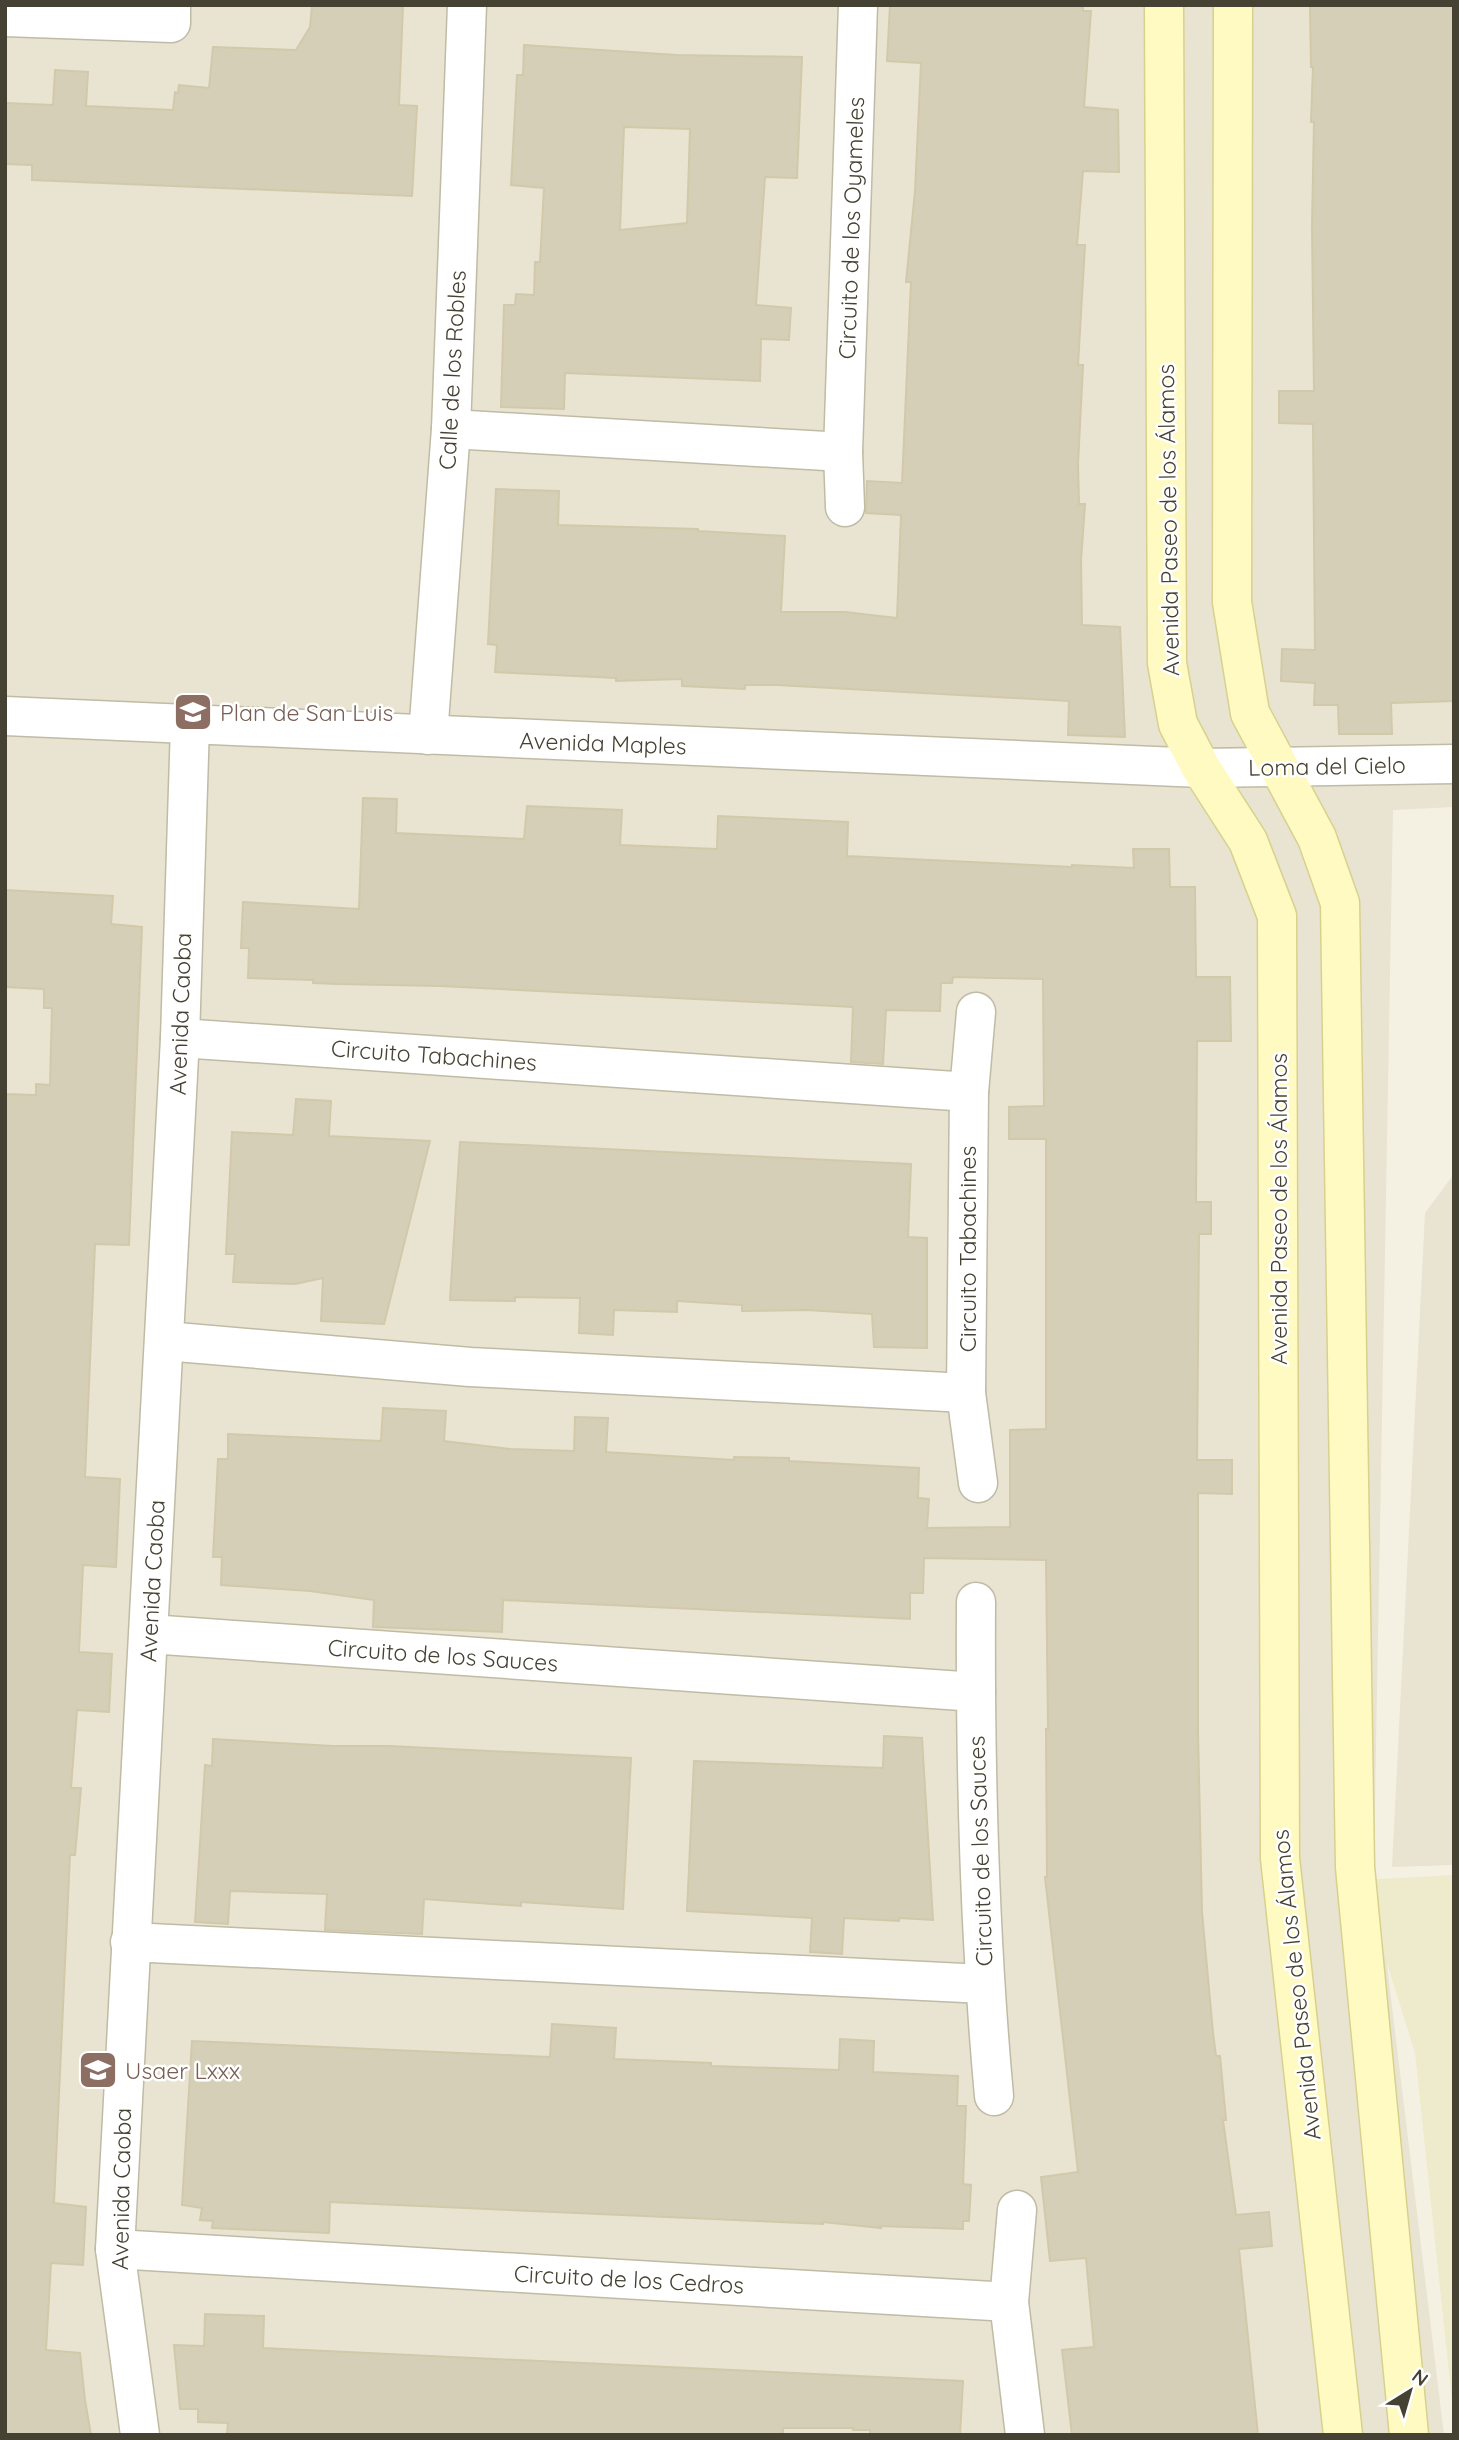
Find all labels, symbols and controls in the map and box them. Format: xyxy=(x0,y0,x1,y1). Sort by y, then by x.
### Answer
street label: Circuito de los Oyameles xyxy=(832,96,870,360)
street label: Calle de los Robles xyxy=(432,269,472,471)
street label: Avenida Paseo de los Álamos xyxy=(1151,364,1185,676)
school or university icon: Plan de San Luis xyxy=(172,691,214,733)
place label: Plan de San Luis xyxy=(220,698,393,727)
street label: Avenida Maples xyxy=(519,726,687,760)
street label: Loma del Cielo xyxy=(1248,750,1406,782)
street label: Avenida Caoba xyxy=(163,932,197,1096)
street label: Circuito Tabachines xyxy=(330,1033,538,1077)
street label: Avenida Paseo de los Álamos xyxy=(1264,1053,1293,1365)
street label: Circuito Tabachines xyxy=(953,1146,982,1352)
street label: Avenida Caoba xyxy=(133,1499,171,1663)
street label: Circuito de los Sauces xyxy=(327,1632,559,1678)
street label: Circuito de los Sauces xyxy=(961,1735,999,1967)
street label: Avenida Paseo de los Álamos xyxy=(1265,1828,1327,2142)
school or university icon: Usaer Lxxx xyxy=(77,2049,119,2091)
place label: Usaer Lxxx xyxy=(125,2056,240,2085)
street label: Avenida Caoba xyxy=(105,2108,137,2270)
street label: Circuito de los Cedros xyxy=(513,2258,745,2300)
north arrow xyxy=(1375,2356,1445,2426)
text: N xyxy=(1407,2364,1433,2391)

